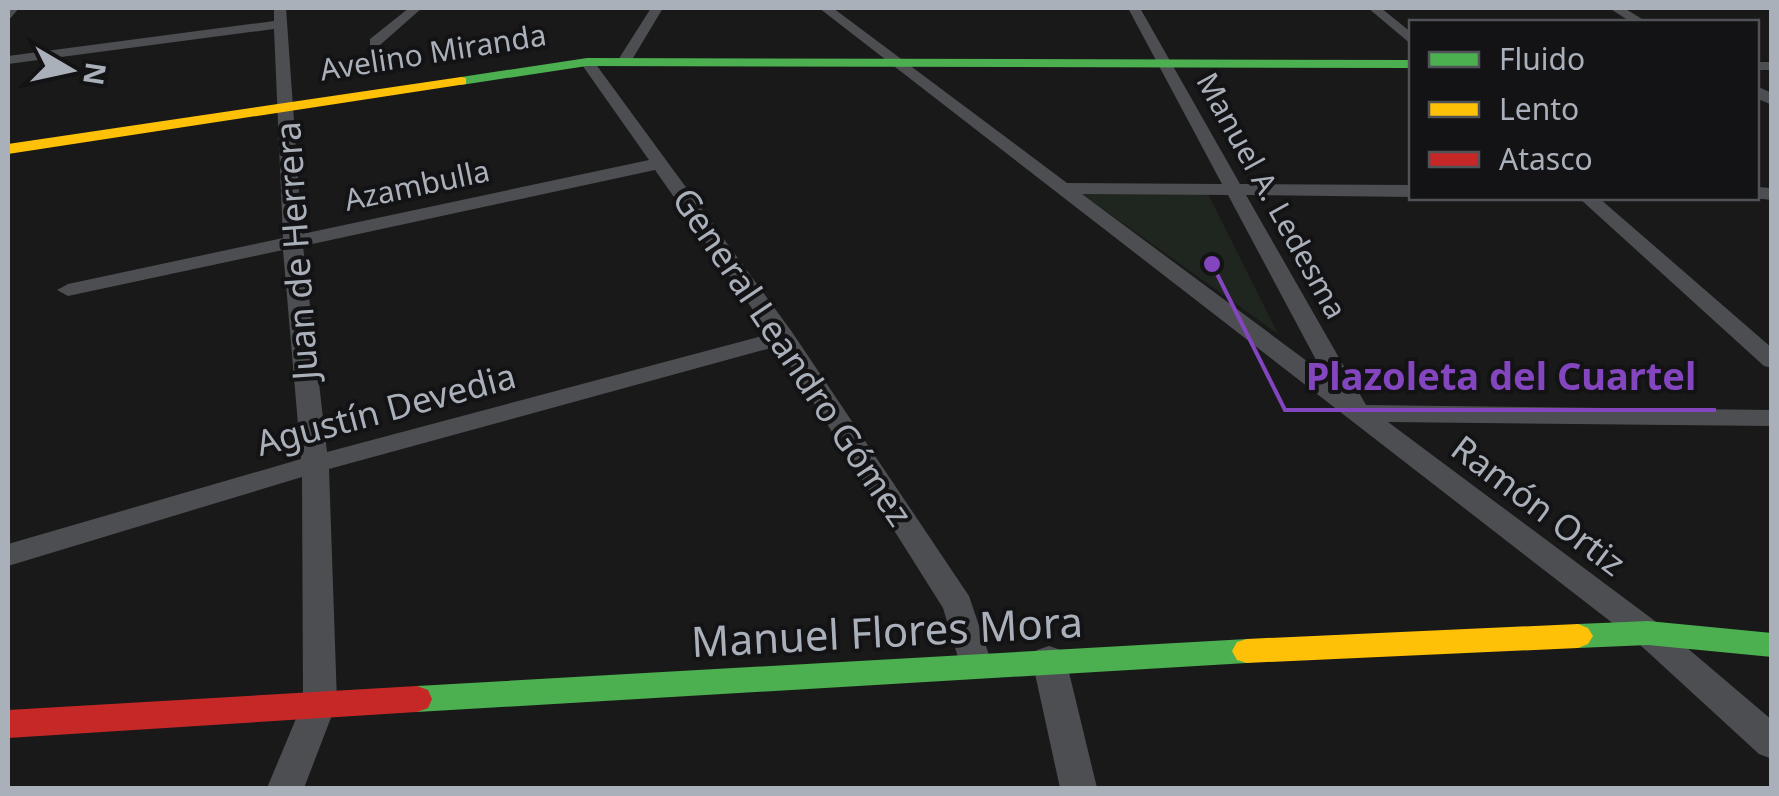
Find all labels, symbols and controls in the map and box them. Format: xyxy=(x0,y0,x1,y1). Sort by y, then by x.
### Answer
street label: Avelino Miranda xyxy=(317,13,549,90)
north arrow xyxy=(20,20,120,120)
legend xyxy=(1409,20,1759,200)
text: Fluido xyxy=(1499,38,1585,79)
text: N xyxy=(75,60,116,88)
street label: Manuel A. Ledesma xyxy=(1188,65,1357,326)
text: Lento xyxy=(1499,88,1579,129)
street label: Juan de Herrera xyxy=(263,120,328,385)
text: Atasco xyxy=(1499,138,1593,179)
street label: Azambulla xyxy=(340,149,493,220)
street label: General Leandro Gómez xyxy=(662,178,924,534)
callout: Plazoleta del Cuartel xyxy=(1285,342,1716,410)
text: Plazoleta del Cuartel xyxy=(1306,349,1696,401)
street label: Agustín Devedia xyxy=(251,351,521,466)
street label: Ramón Ortiz xyxy=(1443,424,1635,586)
street label: Manuel Flores Mora xyxy=(690,592,1084,669)

